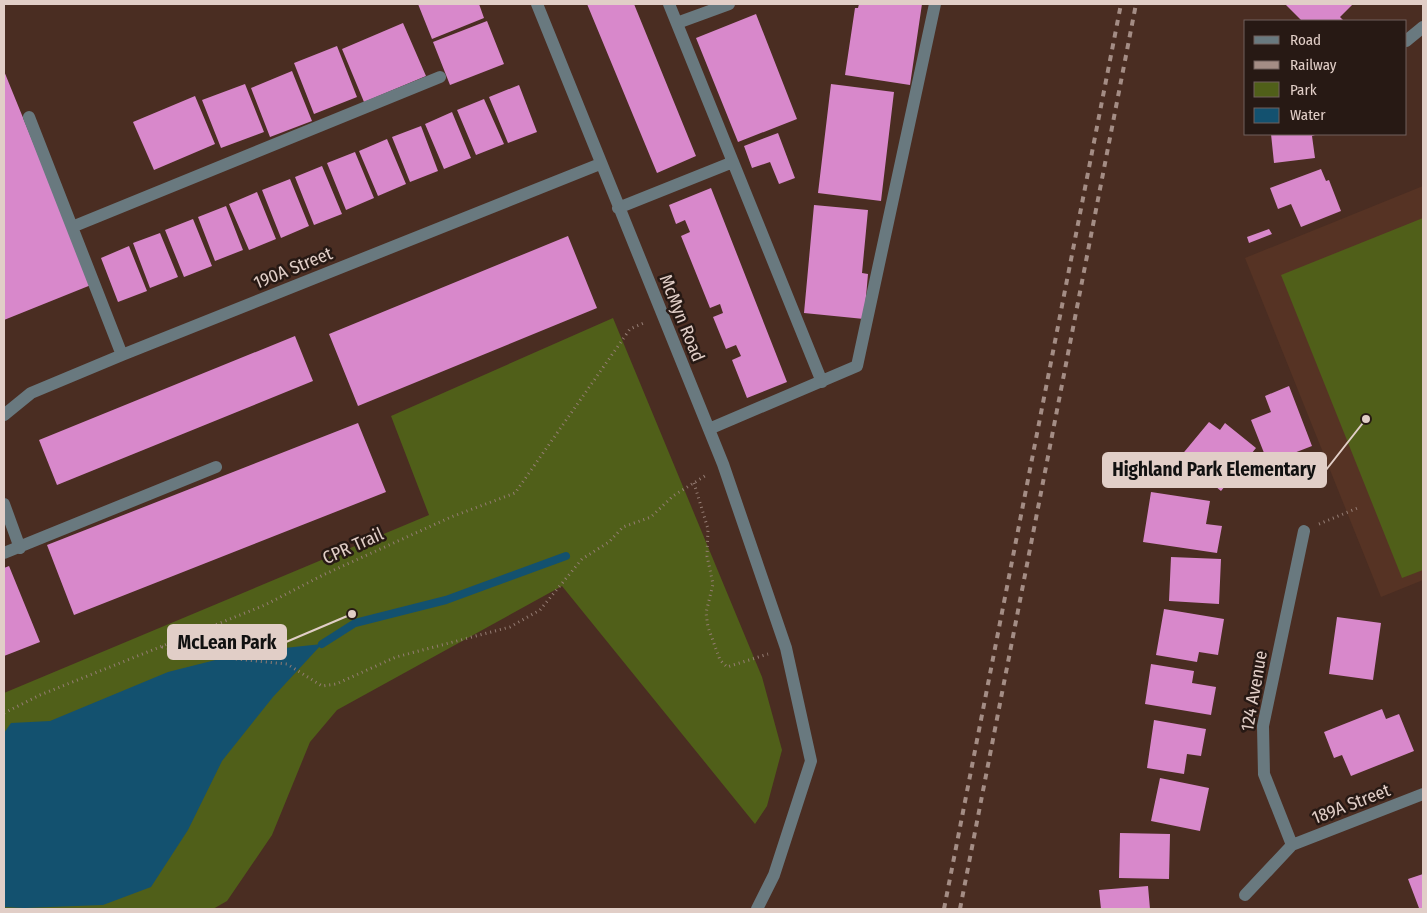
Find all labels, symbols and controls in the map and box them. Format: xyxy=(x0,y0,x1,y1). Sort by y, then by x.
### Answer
legend xyxy=(1244,20,1407,135)
text: Road xyxy=(1290,31,1321,49)
text: Railway xyxy=(1290,56,1337,74)
text: Park xyxy=(1290,81,1317,99)
text: Water xyxy=(1290,106,1326,124)
street label: 190A Street xyxy=(250,242,336,294)
street label: McMyn Road xyxy=(655,271,709,365)
callout: Highland Park Elementary xyxy=(1103,453,1326,487)
text: Highland Park Elementary xyxy=(1112,458,1317,481)
street label: CPR Trail xyxy=(319,523,387,569)
callout: McLean Park xyxy=(168,625,286,659)
text: McLean Park xyxy=(178,631,277,654)
street label: 124 Avenue xyxy=(1236,649,1272,733)
street label: 189A Street xyxy=(1309,779,1393,829)

